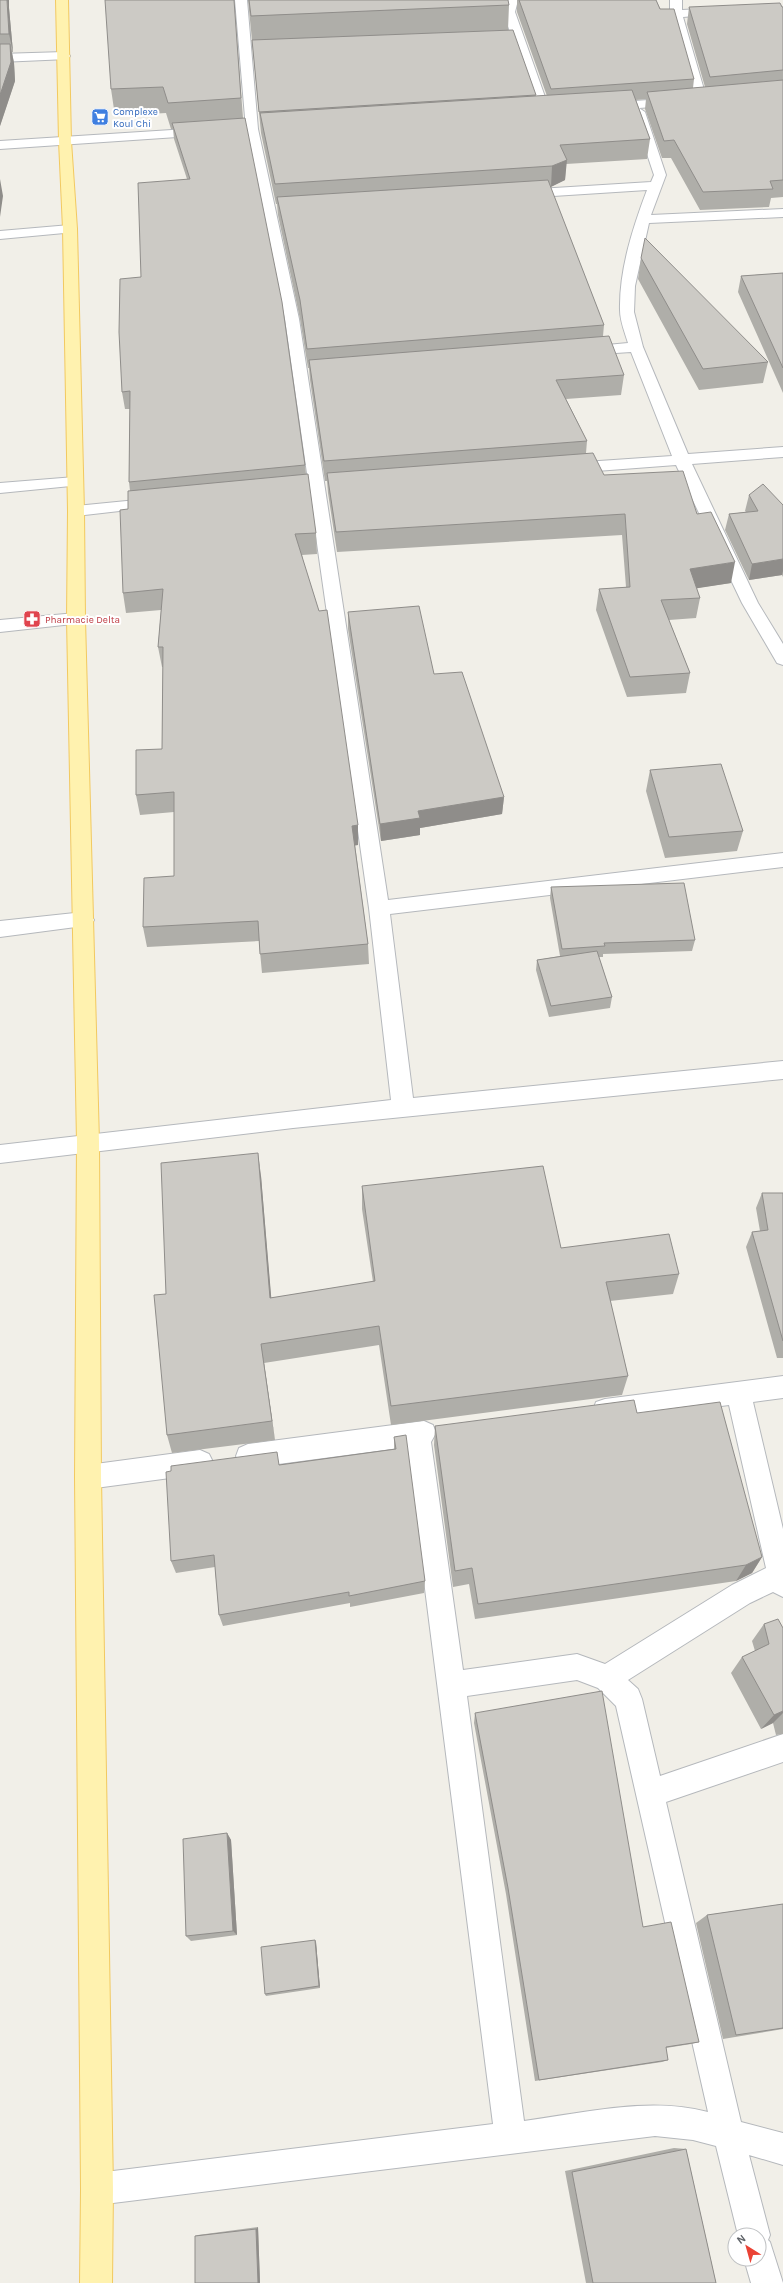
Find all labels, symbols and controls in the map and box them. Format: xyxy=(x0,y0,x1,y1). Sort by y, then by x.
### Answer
place label: Complexe Koul Chi xyxy=(113,106,158,130)
supermarket icon: Complexe Koul Chi xyxy=(90,107,110,127)
pharmacy icon: Pharmacie Delta xyxy=(22,609,42,629)
place label: Pharmacie Delta xyxy=(45,614,120,626)
north arrow xyxy=(727,2227,767,2267)
text: N xyxy=(734,2232,748,2247)

